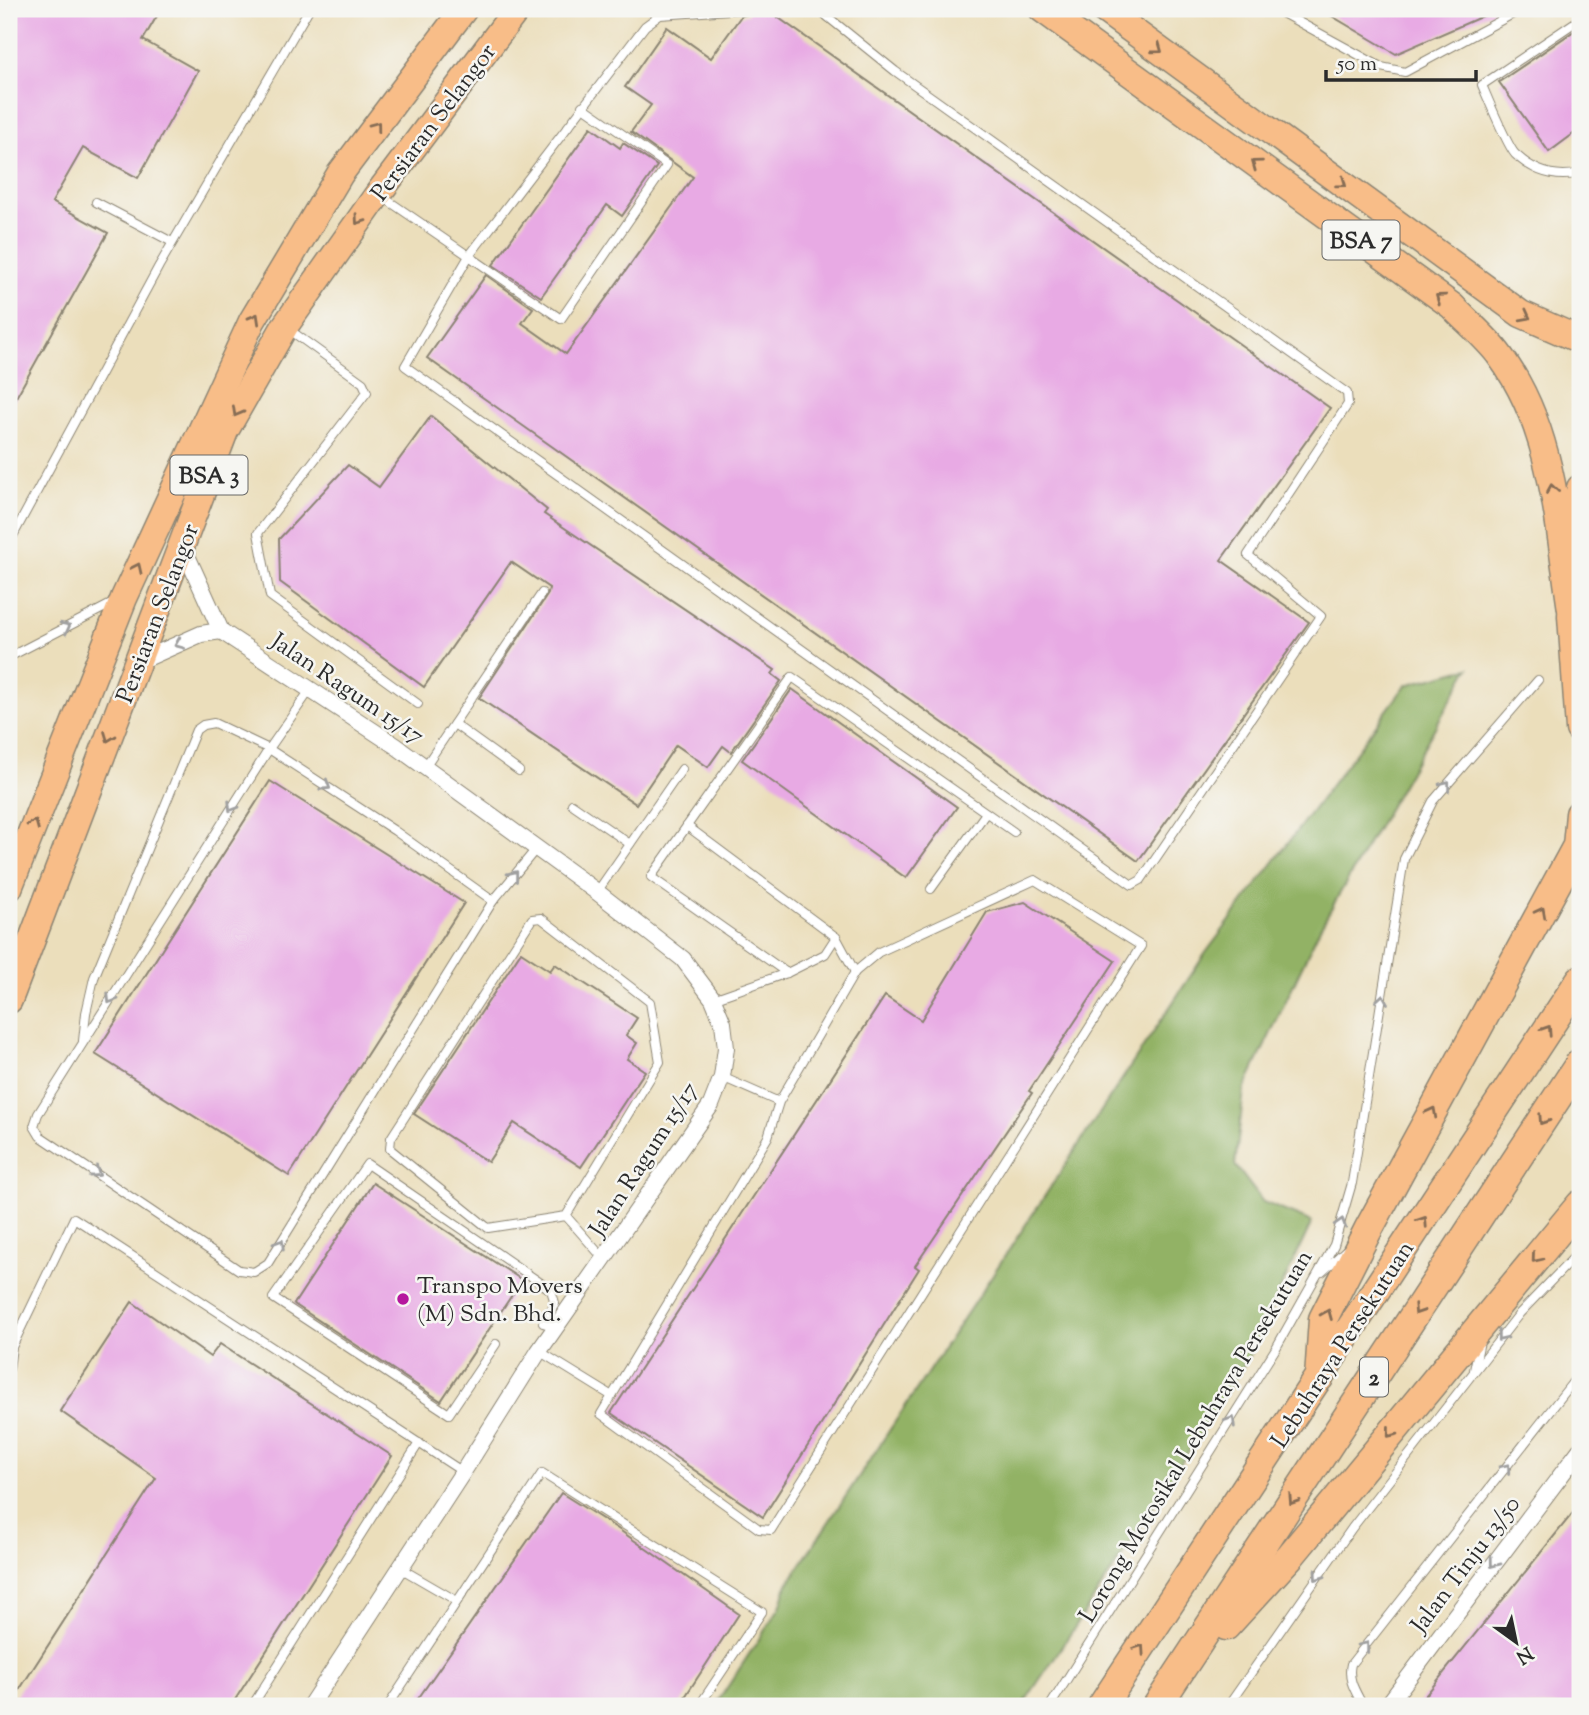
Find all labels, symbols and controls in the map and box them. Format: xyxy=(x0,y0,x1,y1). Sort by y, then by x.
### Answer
street label: Persiaran Selangor xyxy=(364,37,505,209)
scale bar xyxy=(1326,38,1477,82)
one-way arrow xyxy=(1150,41,1163,53)
text: 50 m xyxy=(1336,50,1377,80)
one-way arrow xyxy=(368,121,380,133)
one-way arrow xyxy=(1251,160,1264,173)
one-way arrow xyxy=(1334,175,1347,187)
one-way arrow xyxy=(355,212,367,225)
road number: BSA 7 xyxy=(1322,220,1400,260)
one-way arrow xyxy=(1435,294,1448,306)
one-way arrow xyxy=(1519,307,1532,321)
one-way arrow xyxy=(247,312,260,325)
one-way arrow xyxy=(232,404,245,417)
road number: BSA 3 xyxy=(170,456,248,495)
one-way arrow xyxy=(1545,483,1560,495)
street label: Persiaran Selangor xyxy=(109,519,209,708)
one-way arrow xyxy=(129,563,143,575)
one-way arrow xyxy=(59,622,71,636)
street label: Jalan Ragum 15/17 xyxy=(262,625,430,754)
one-way arrow xyxy=(173,635,185,649)
one-way arrow xyxy=(104,731,118,743)
one-way arrow xyxy=(318,778,331,791)
one-way arrow xyxy=(1438,780,1450,793)
one-way arrow xyxy=(228,799,241,812)
one-way arrow xyxy=(25,819,39,831)
one-way arrow xyxy=(506,870,519,882)
one-way arrow xyxy=(1533,907,1546,919)
one-way arrow xyxy=(106,991,119,1004)
one-way arrow xyxy=(1374,993,1389,1005)
one-way arrow xyxy=(1539,1025,1552,1038)
street label: Jalan Ragum 15/17 xyxy=(581,1076,708,1246)
one-way arrow xyxy=(1424,1107,1437,1120)
one-way arrow xyxy=(1539,1112,1552,1125)
one-way arrow xyxy=(88,1165,101,1178)
one-way arrow xyxy=(1414,1216,1427,1229)
one-way arrow xyxy=(1333,1217,1348,1229)
street label: Lebuhraya Persekutuan xyxy=(1264,1235,1424,1455)
one-way arrow xyxy=(272,1239,285,1252)
street label: Lorong Motosikal Lebuhraya Persekutuan xyxy=(1071,1244,1322,1630)
one-way arrow xyxy=(1532,1249,1544,1262)
place label: Transpo Movers (M) Sdn. Bhd. xyxy=(417,1270,583,1332)
marker: Transpo Movers (M) Sdn. Bhd. xyxy=(395,1291,411,1307)
one-way arrow xyxy=(1414,1302,1426,1315)
one-way arrow xyxy=(1318,1308,1332,1320)
one-way arrow xyxy=(1497,1328,1509,1341)
road number: 2 xyxy=(1360,1358,1388,1396)
one-way arrow xyxy=(1222,1415,1235,1428)
one-way arrow xyxy=(1387,1424,1399,1437)
one-way arrow xyxy=(1497,1463,1510,1475)
street label: Jalan Tinju 13/50 xyxy=(1402,1489,1530,1643)
one-way arrow xyxy=(1289,1492,1301,1505)
one-way arrow xyxy=(1490,1555,1503,1568)
one-way arrow xyxy=(1314,1568,1326,1581)
north arrow xyxy=(1480,1606,1550,1676)
text: N xyxy=(1510,1639,1538,1670)
one-way arrow xyxy=(1356,1642,1369,1654)
one-way arrow xyxy=(1132,1644,1145,1657)

